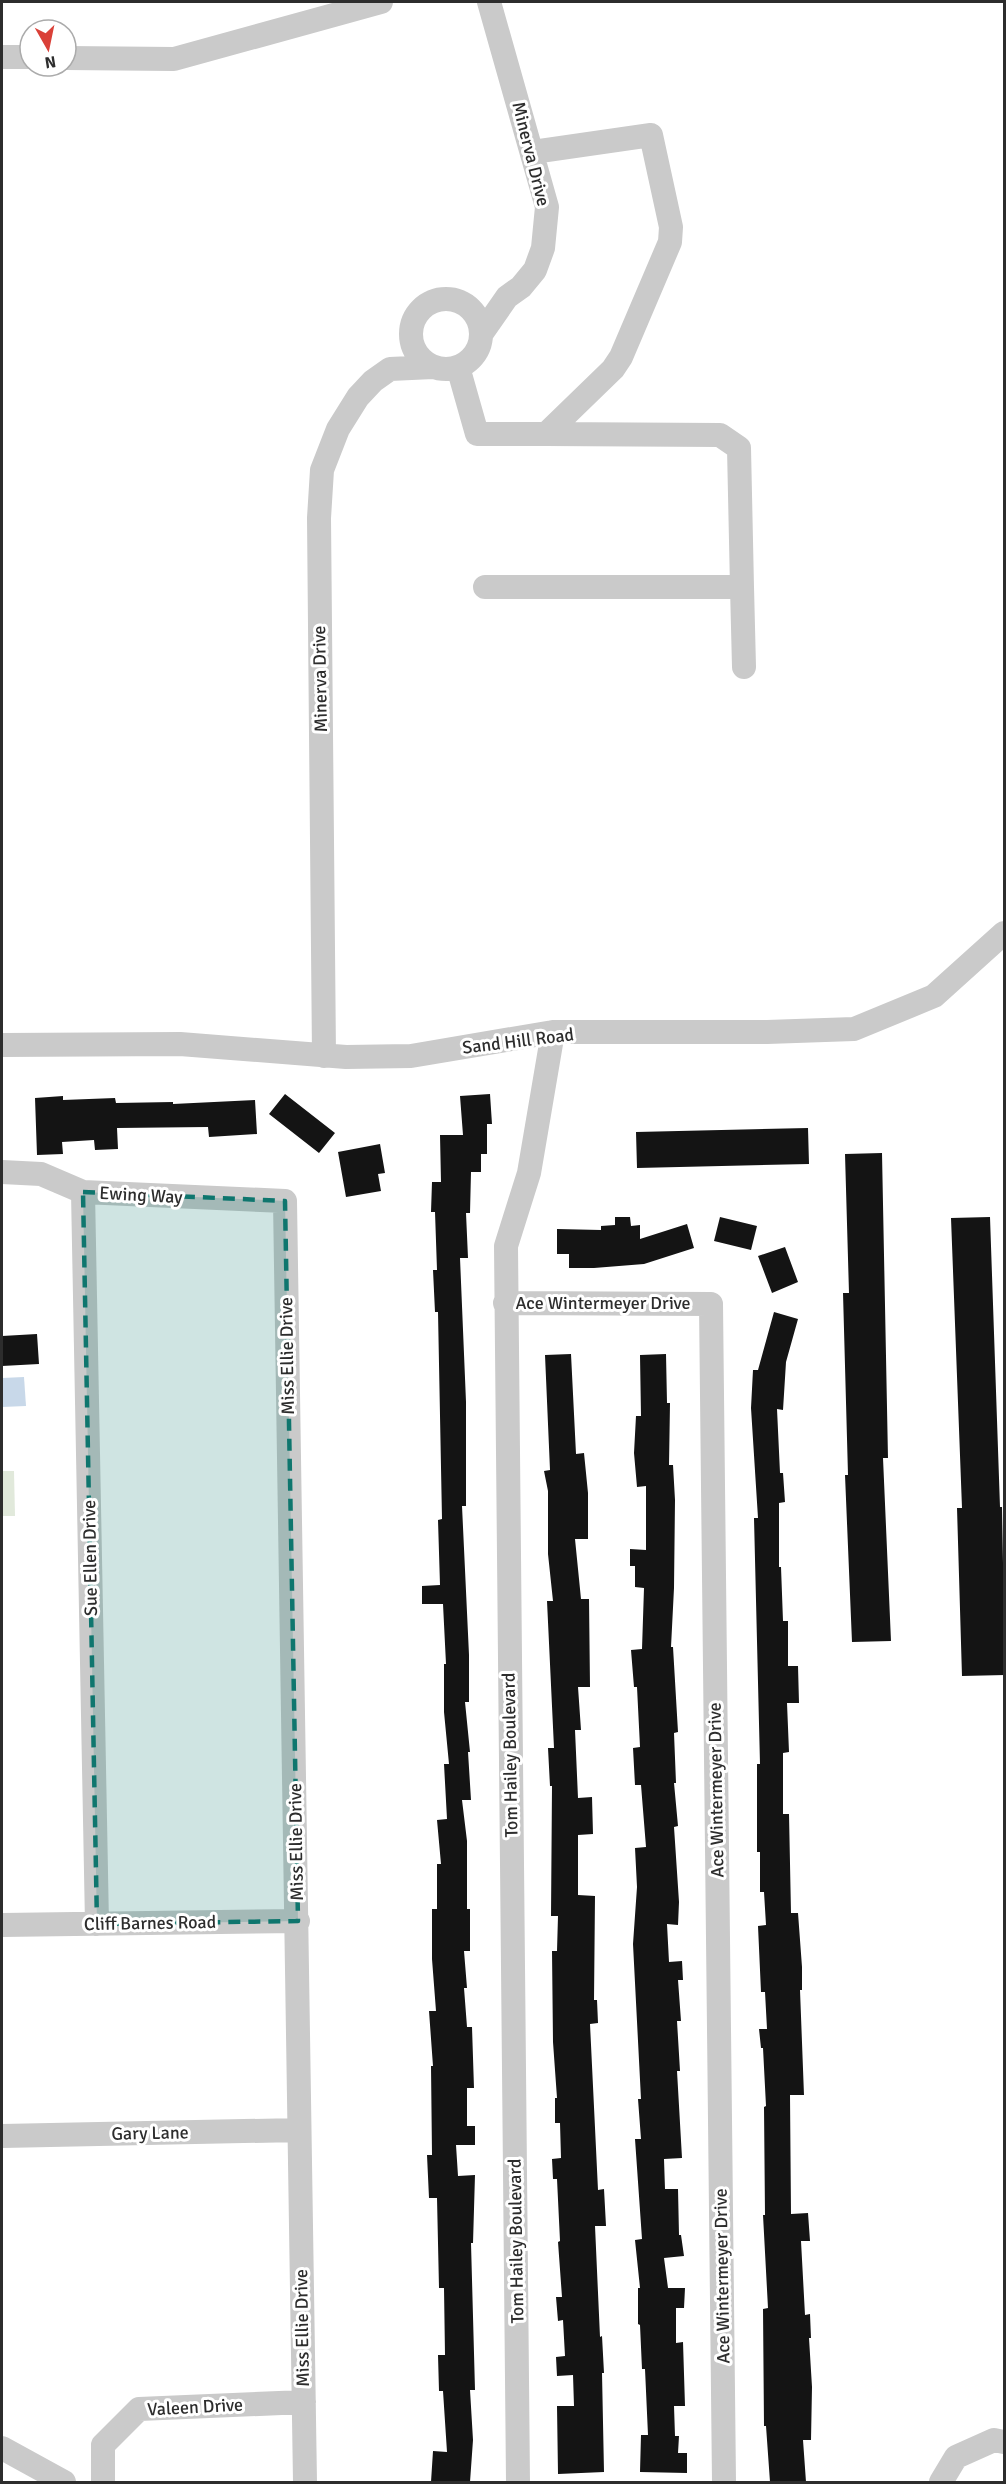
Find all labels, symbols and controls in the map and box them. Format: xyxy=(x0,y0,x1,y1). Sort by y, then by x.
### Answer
north arrow xyxy=(18,18,78,78)
text: N xyxy=(43,51,57,73)
street label: Minerva Drive xyxy=(507,99,555,209)
street label: Minerva Drive xyxy=(308,625,332,733)
street label: Sand Hill Road xyxy=(461,1023,575,1059)
street label: Ewing Way xyxy=(99,1182,184,1208)
street label: Ace Wintermeyer Drive xyxy=(515,1292,691,1314)
street label: Miss Ellie Drive xyxy=(275,1297,299,1415)
street label: Sue Ellen Drive xyxy=(78,1500,102,1616)
street label: Tom Hailey Boulevard xyxy=(498,1672,522,1838)
street label: Ace Wintermeyer Drive xyxy=(703,1702,729,1878)
street label: Miss Ellie Drive xyxy=(284,1783,308,1901)
street label: Cliff Barnes Road xyxy=(84,1911,216,1935)
street label: Gary Lane xyxy=(111,2121,189,2145)
street label: Tom Hailey Boulevard xyxy=(504,2158,528,2324)
street label: Ace Wintermeyer Drive xyxy=(709,2188,735,2364)
street label: Miss Ellie Drive xyxy=(290,2269,314,2387)
street label: Valeen Drive xyxy=(147,2394,243,2420)

